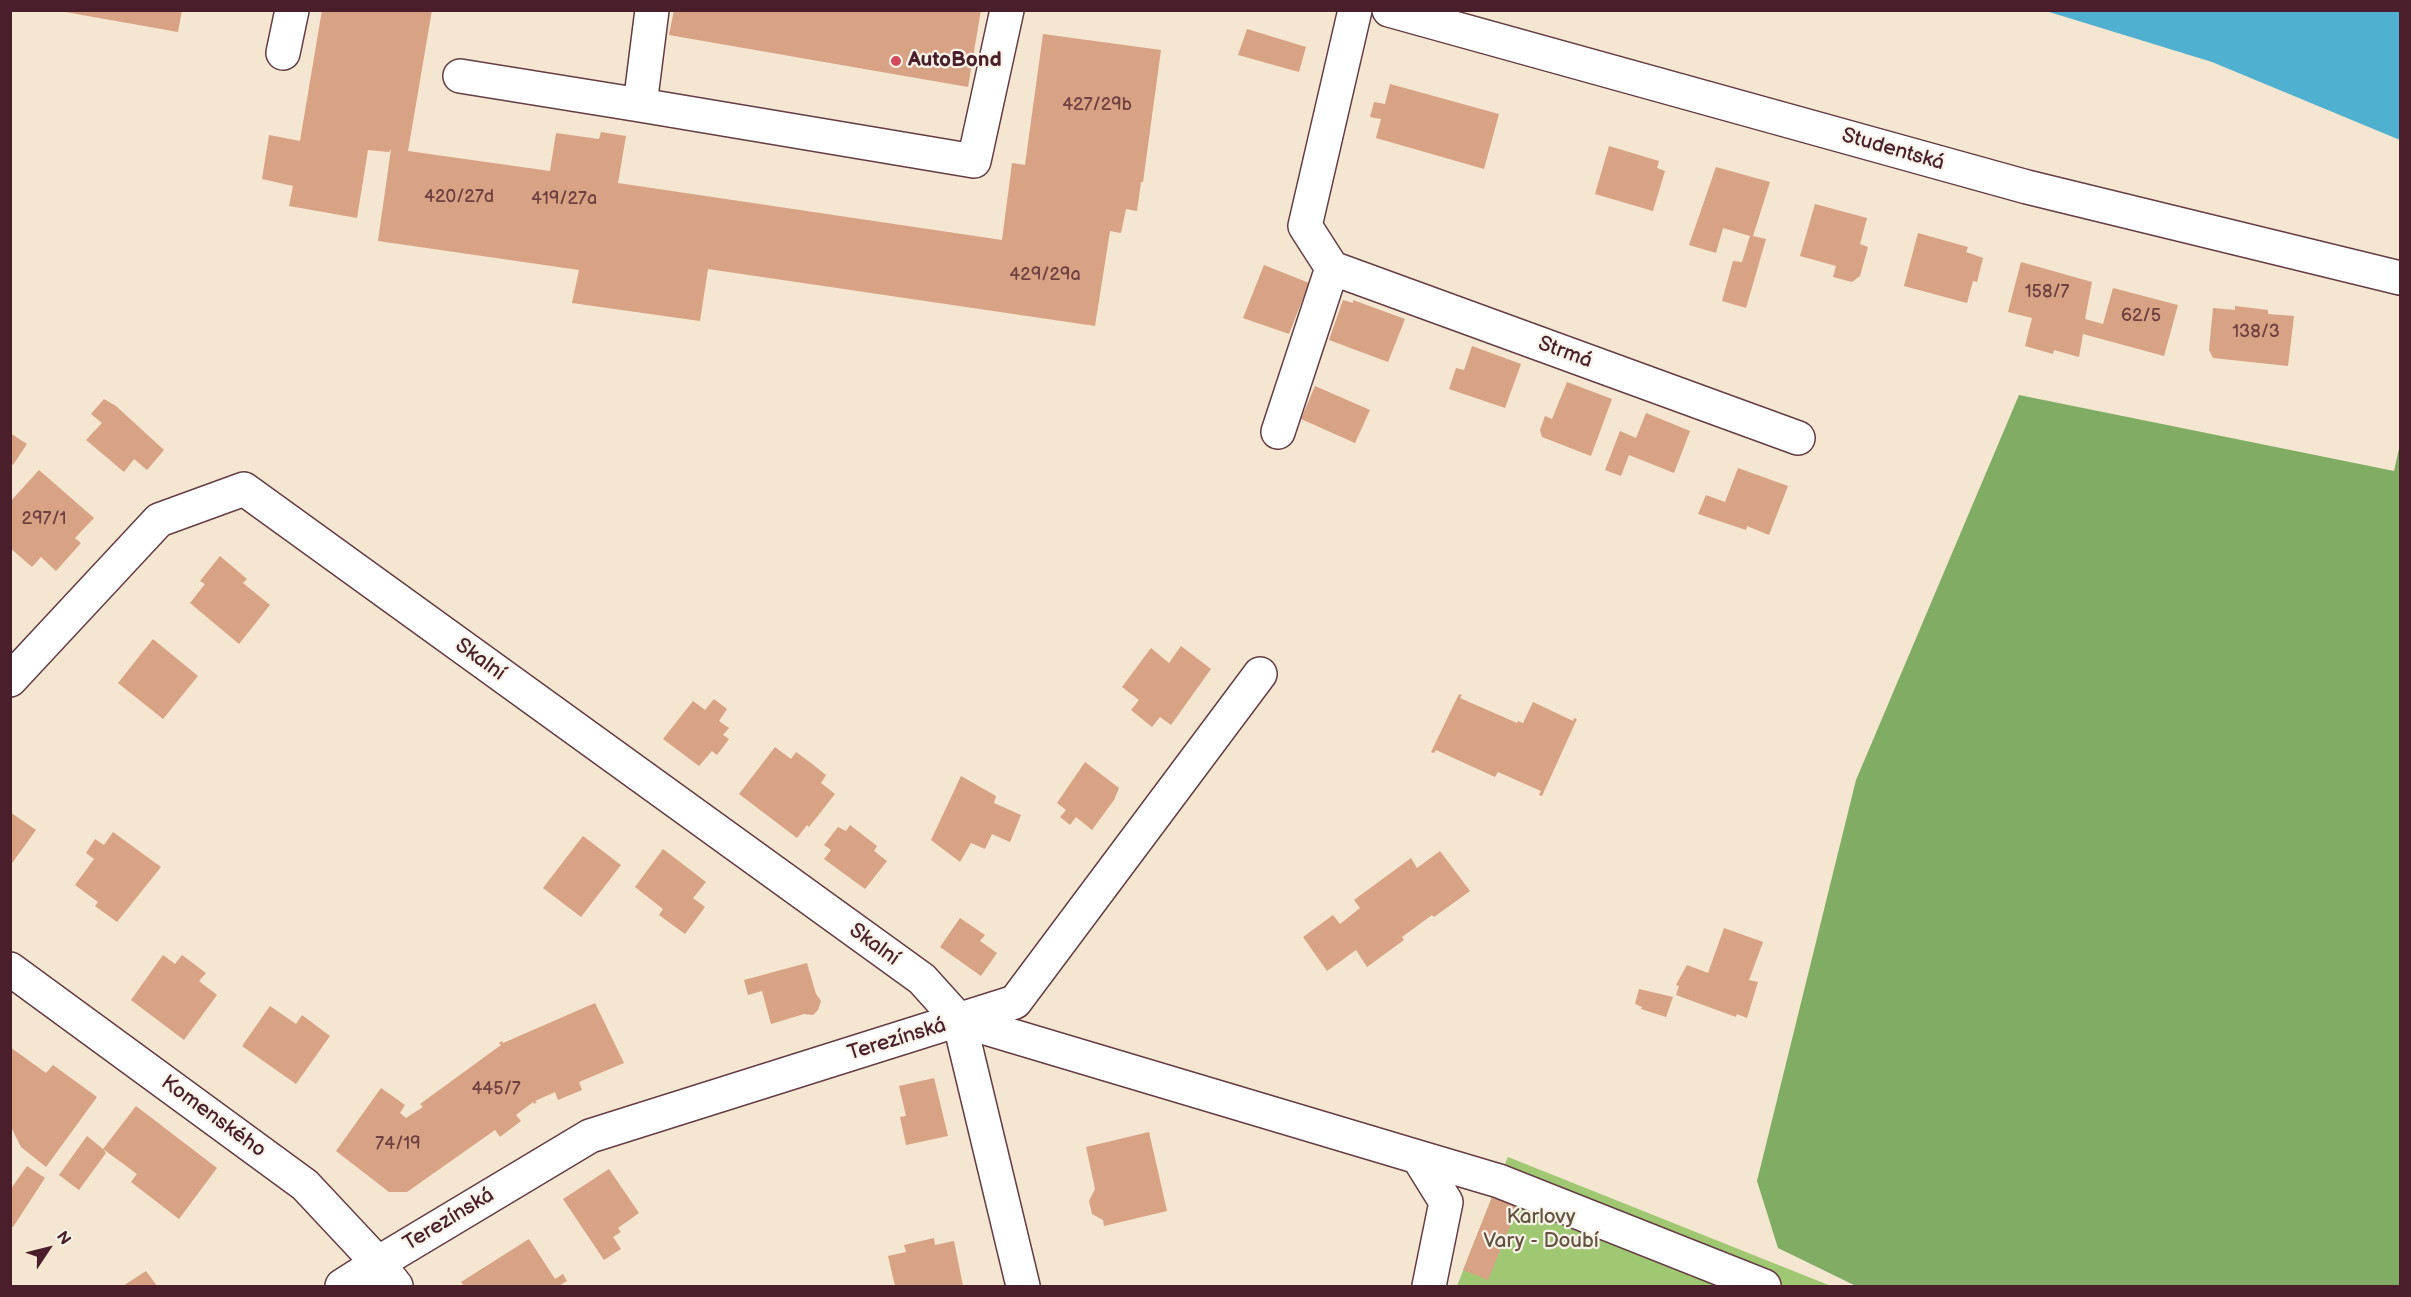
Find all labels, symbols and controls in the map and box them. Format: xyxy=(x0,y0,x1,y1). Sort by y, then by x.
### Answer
place label: AutoBond xyxy=(908,48,1002,74)
marker: AutoBond xyxy=(889,54,903,68)
house number: 427/29b xyxy=(1062,94,1132,116)
street label: Studentská xyxy=(1839,123,1947,177)
house number: 420/27d xyxy=(424,186,494,208)
house number: 419/27a xyxy=(531,188,597,210)
house number: 429/29a xyxy=(1009,264,1081,286)
house number: 158/7 xyxy=(2025,281,2069,303)
house number: 62/5 xyxy=(2121,305,2161,327)
house number: 138/3 xyxy=(2232,321,2280,343)
street label: Strmá xyxy=(1534,332,1596,374)
house number: 297/1 xyxy=(22,508,66,530)
street label: Skalní xyxy=(450,633,510,687)
street label: Skalní xyxy=(844,918,904,972)
street label: Terezínská xyxy=(845,1013,949,1067)
street label: Komenského xyxy=(156,1071,270,1163)
house number: 445/7 xyxy=(471,1078,521,1100)
house number: 74/19 xyxy=(375,1133,421,1155)
street label: Terezínská xyxy=(399,1183,499,1257)
park label: Karlovy Vary - Doubí xyxy=(1483,1205,1599,1255)
north arrow xyxy=(18,1219,78,1279)
text: N xyxy=(52,1228,74,1249)

